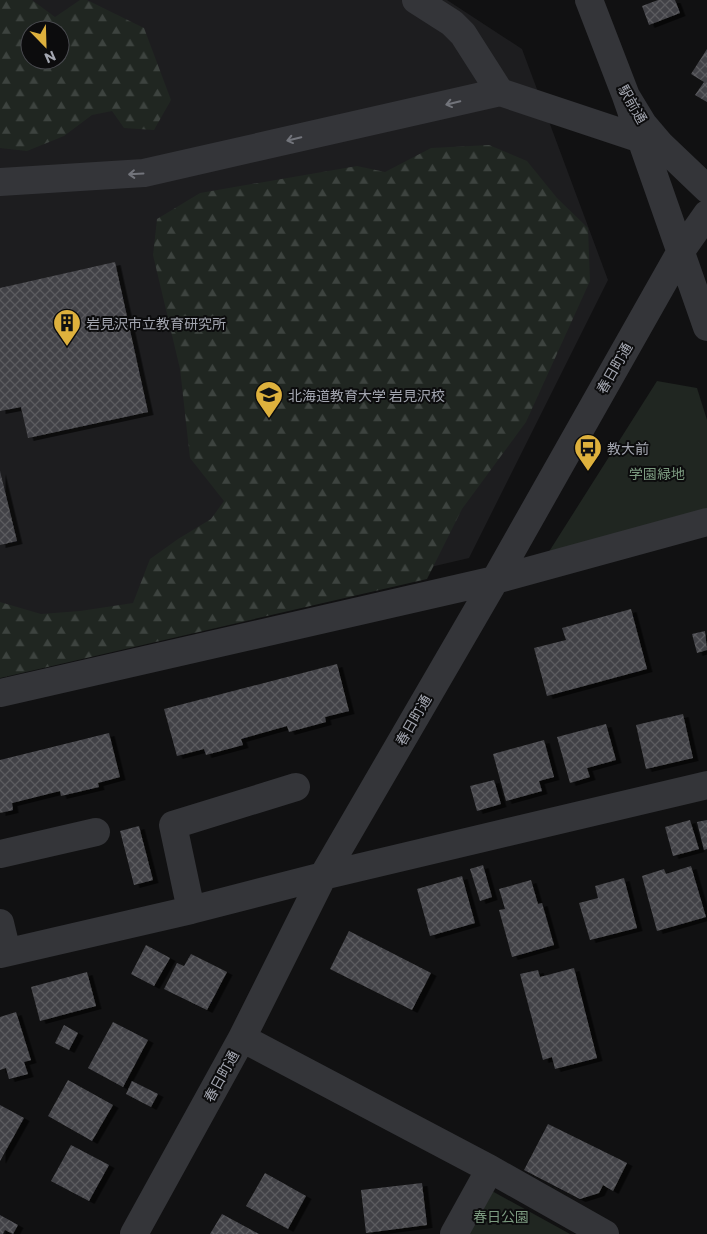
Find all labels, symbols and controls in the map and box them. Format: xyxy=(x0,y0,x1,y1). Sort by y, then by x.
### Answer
north arrow xyxy=(20,20,70,70)
text: N xyxy=(42,48,58,67)
street label: 駅前通 xyxy=(615,82,651,126)
one-way arrow xyxy=(445,99,461,108)
one-way arrow xyxy=(287,135,303,144)
one-way arrow xyxy=(128,169,144,178)
building icon: 岩見沢市立教育研究所 xyxy=(52,308,82,347)
place label: 岩見沢市立教育研究所 xyxy=(86,315,226,332)
street label: 春日町通 xyxy=(593,340,635,396)
school or university icon: 北海道教育大学 岩見沢校 xyxy=(254,380,284,419)
place label: 北海道教育大学 岩見沢校 xyxy=(288,387,445,404)
bus stop icon: 教大前 xyxy=(573,433,603,472)
place label: 教大前 xyxy=(607,440,649,457)
park label: 学園緑地 xyxy=(629,465,685,482)
street label: 春日町通 xyxy=(392,692,434,748)
street label: 春日町通 xyxy=(200,1047,242,1105)
park label: 春日公園 xyxy=(473,1208,529,1225)

